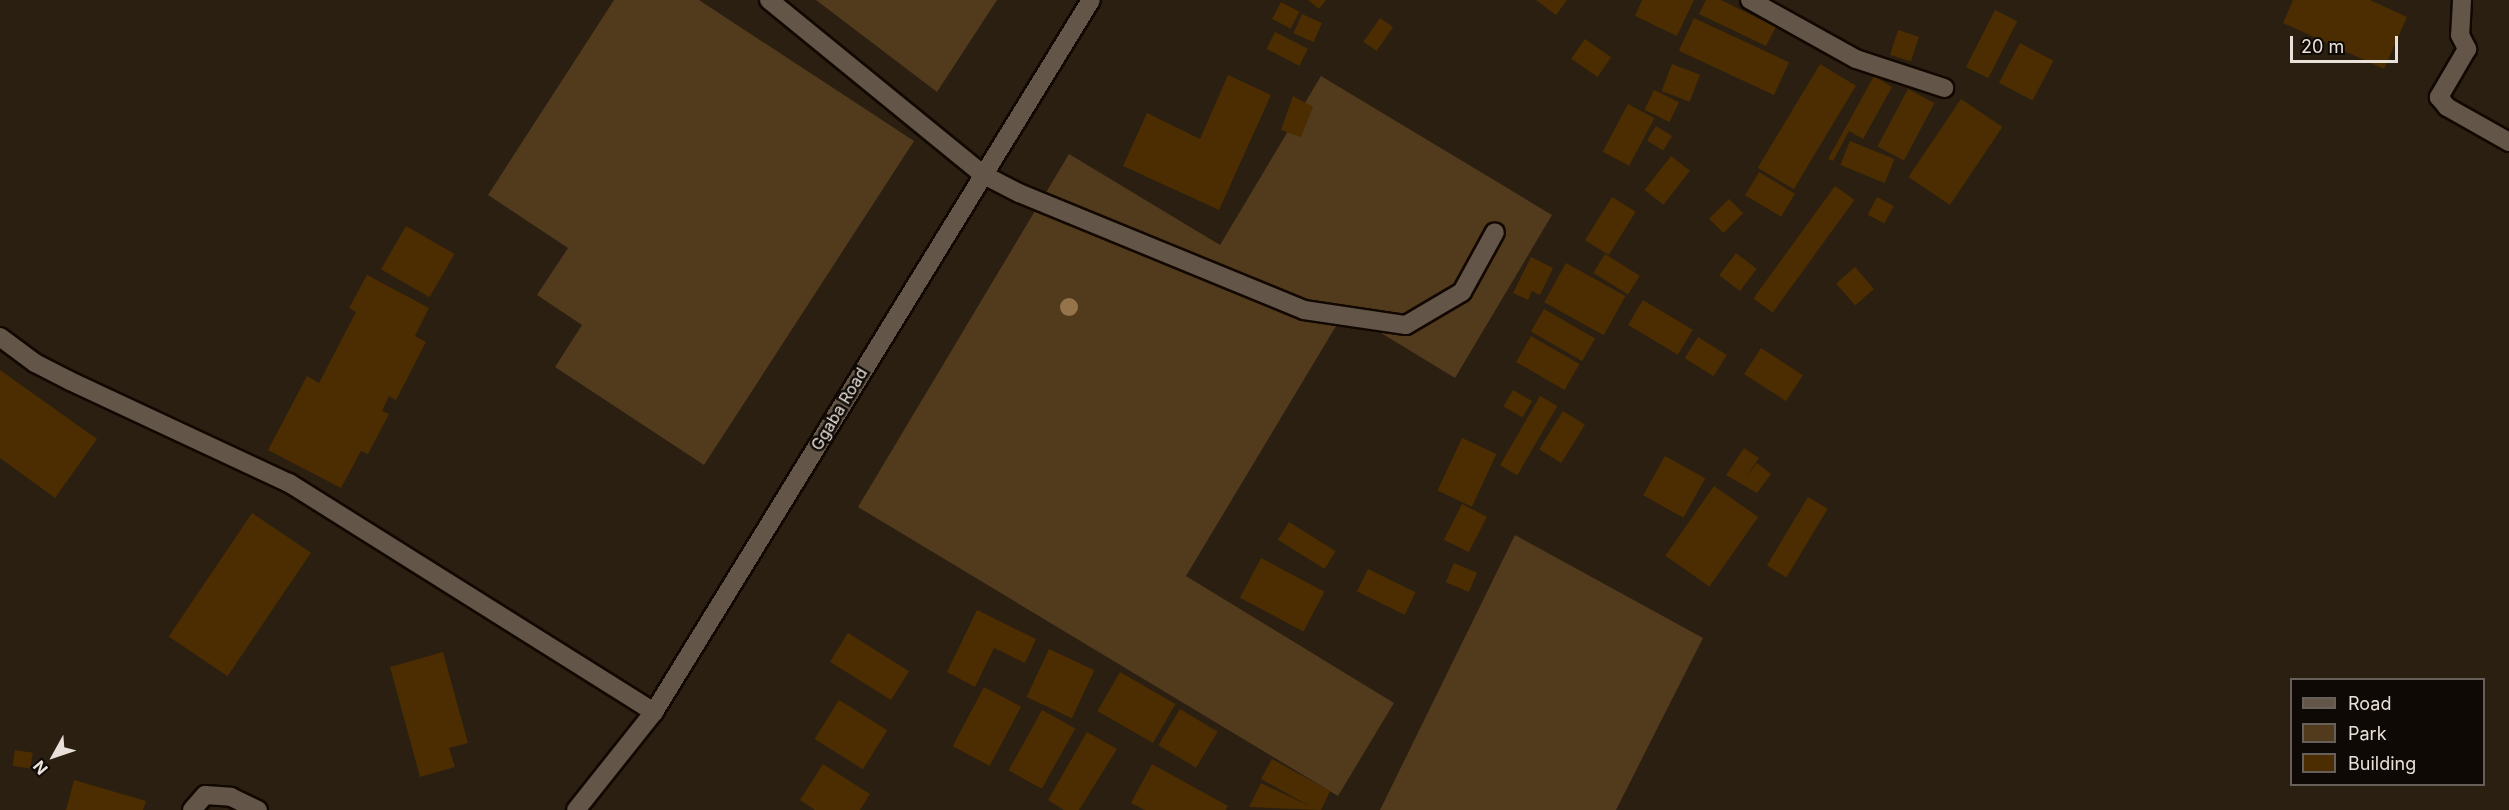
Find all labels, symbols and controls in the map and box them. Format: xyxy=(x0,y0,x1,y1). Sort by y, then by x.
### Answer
scale bar xyxy=(2293,24,2401,62)
text: 20 m xyxy=(2301,36,2344,57)
street label: Ggaba Road xyxy=(807,364,871,454)
legend xyxy=(2290,678,2485,786)
text: Road xyxy=(2348,693,2391,714)
text: Park xyxy=(2348,723,2387,744)
north arrow xyxy=(24,726,84,786)
text: Building xyxy=(2348,753,2416,774)
text: N xyxy=(29,756,52,779)

